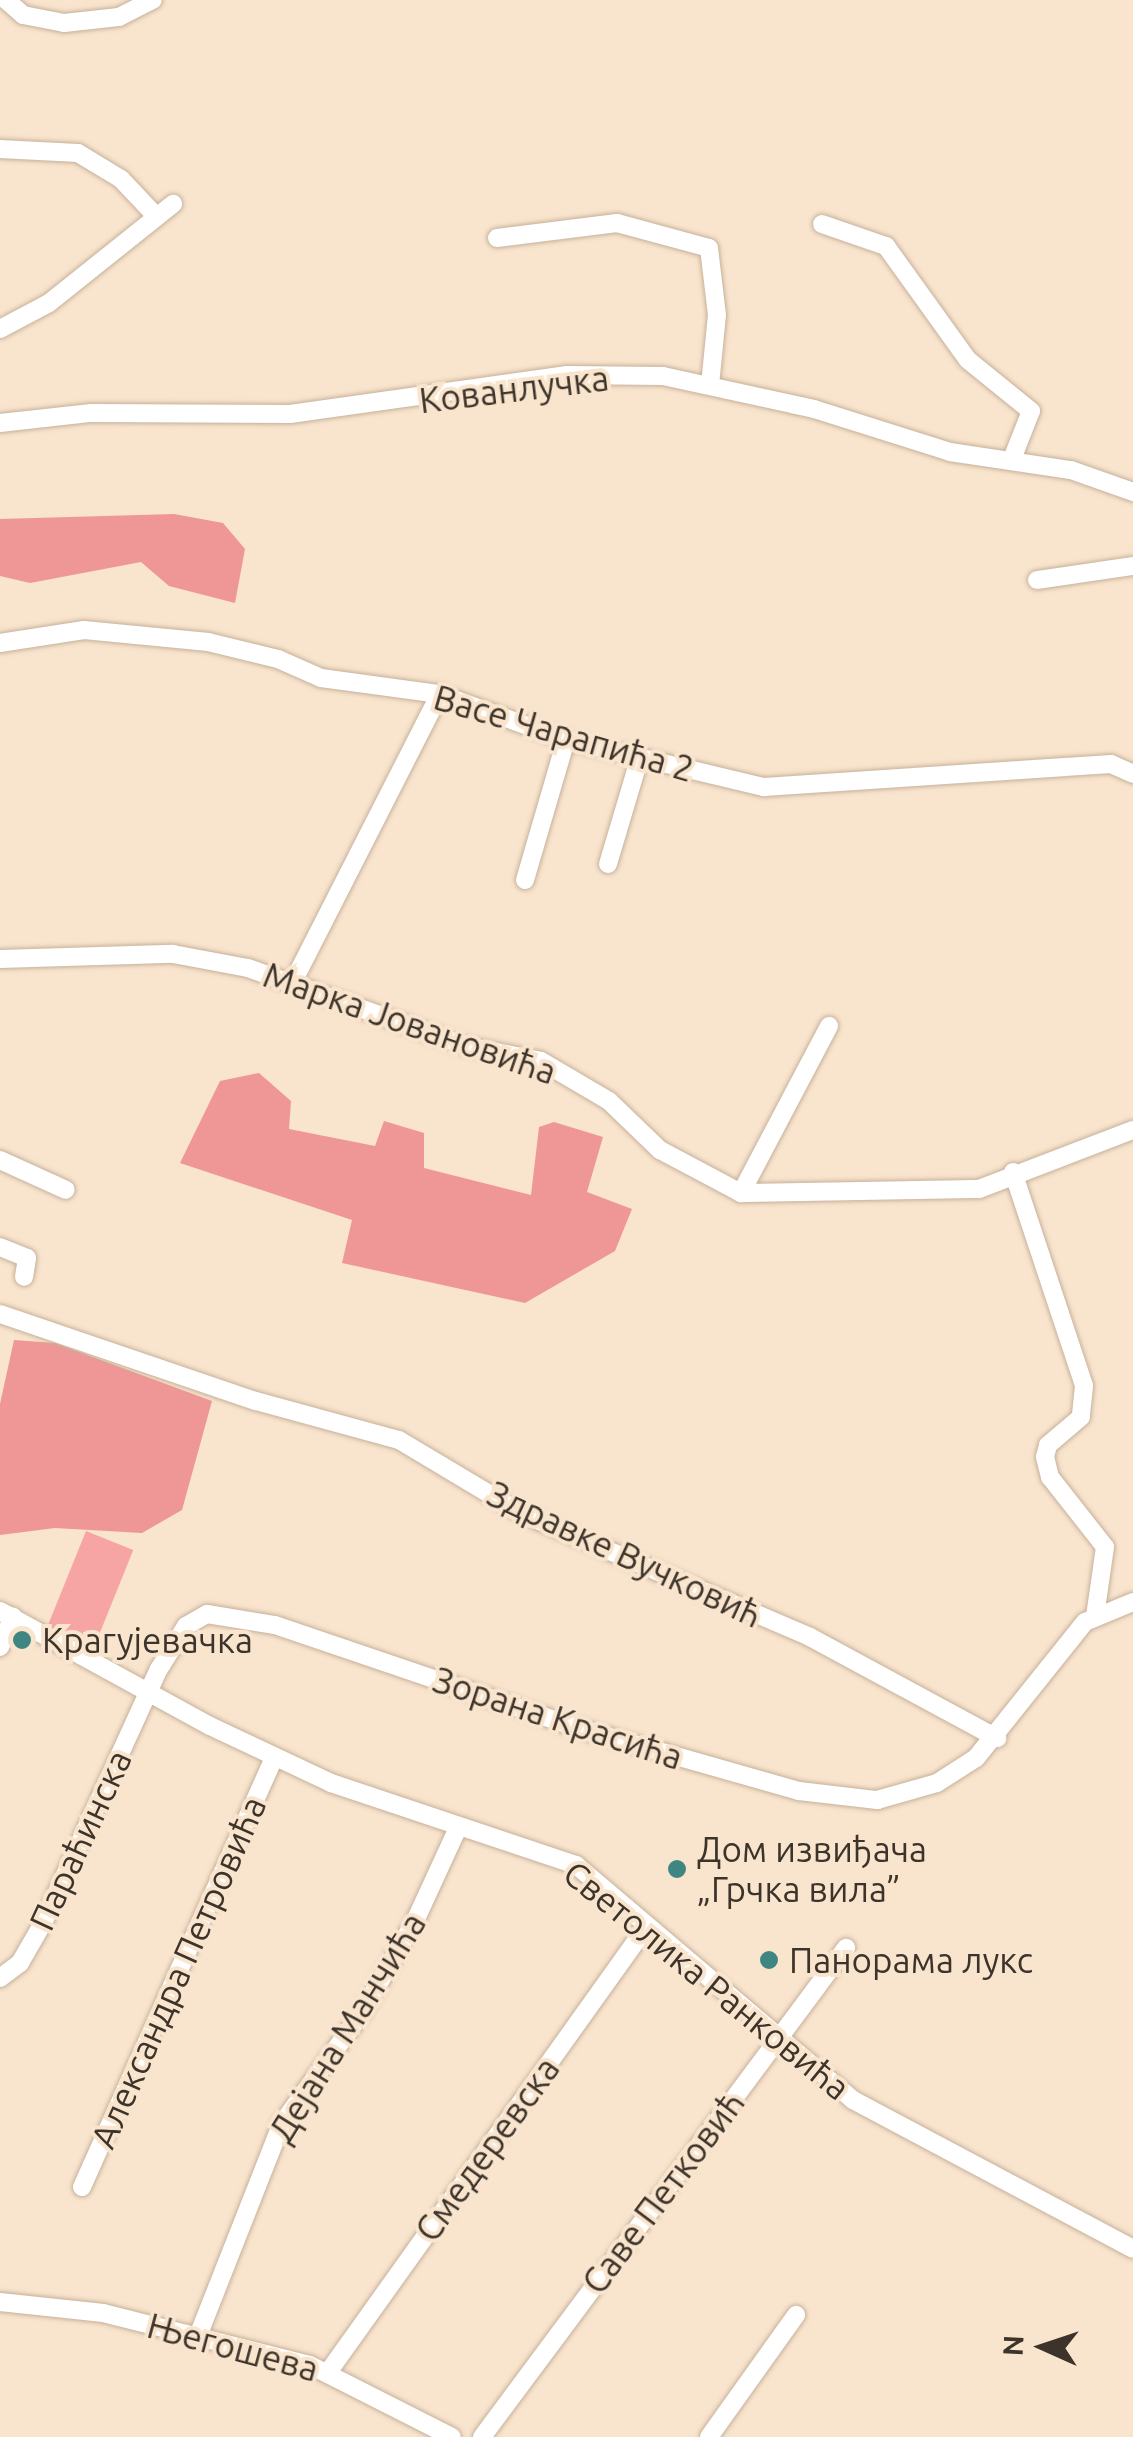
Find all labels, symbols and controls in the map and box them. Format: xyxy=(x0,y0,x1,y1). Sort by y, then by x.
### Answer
street label: Кованлучка xyxy=(417,357,611,421)
street label: Васе Чарапића 2 xyxy=(429,676,699,790)
street label: Марка Јовановића xyxy=(258,953,562,1093)
street label: Здравке Вучковић xyxy=(481,1472,769,1636)
place label: Крагујевачка xyxy=(42,1619,253,1661)
marker: Крагујевачка xyxy=(11,1629,33,1651)
street label: Зорана Красића xyxy=(428,1658,688,1778)
street label: Параћинска xyxy=(20,1743,140,1937)
street label: Александра Петровића xyxy=(81,1790,275,2154)
place label: Дом извиђача „Грчка вила” xyxy=(697,1828,927,1910)
street label: Светолика Ранковића xyxy=(555,1852,859,2108)
marker: Дом извиђача „Грчка вила” xyxy=(666,1858,688,1880)
street label: Дејана Манчића xyxy=(260,1905,434,2149)
place label: Панорама лукс xyxy=(789,1939,1033,1981)
marker: Панорама лукс xyxy=(758,1949,780,1971)
street label: Смедеревска xyxy=(406,2049,568,2249)
street label: Саве Петковић xyxy=(573,2082,753,2302)
north arrow xyxy=(993,2297,1093,2397)
street label: Његошева xyxy=(143,2304,323,2390)
text: N xyxy=(997,2334,1029,2357)

